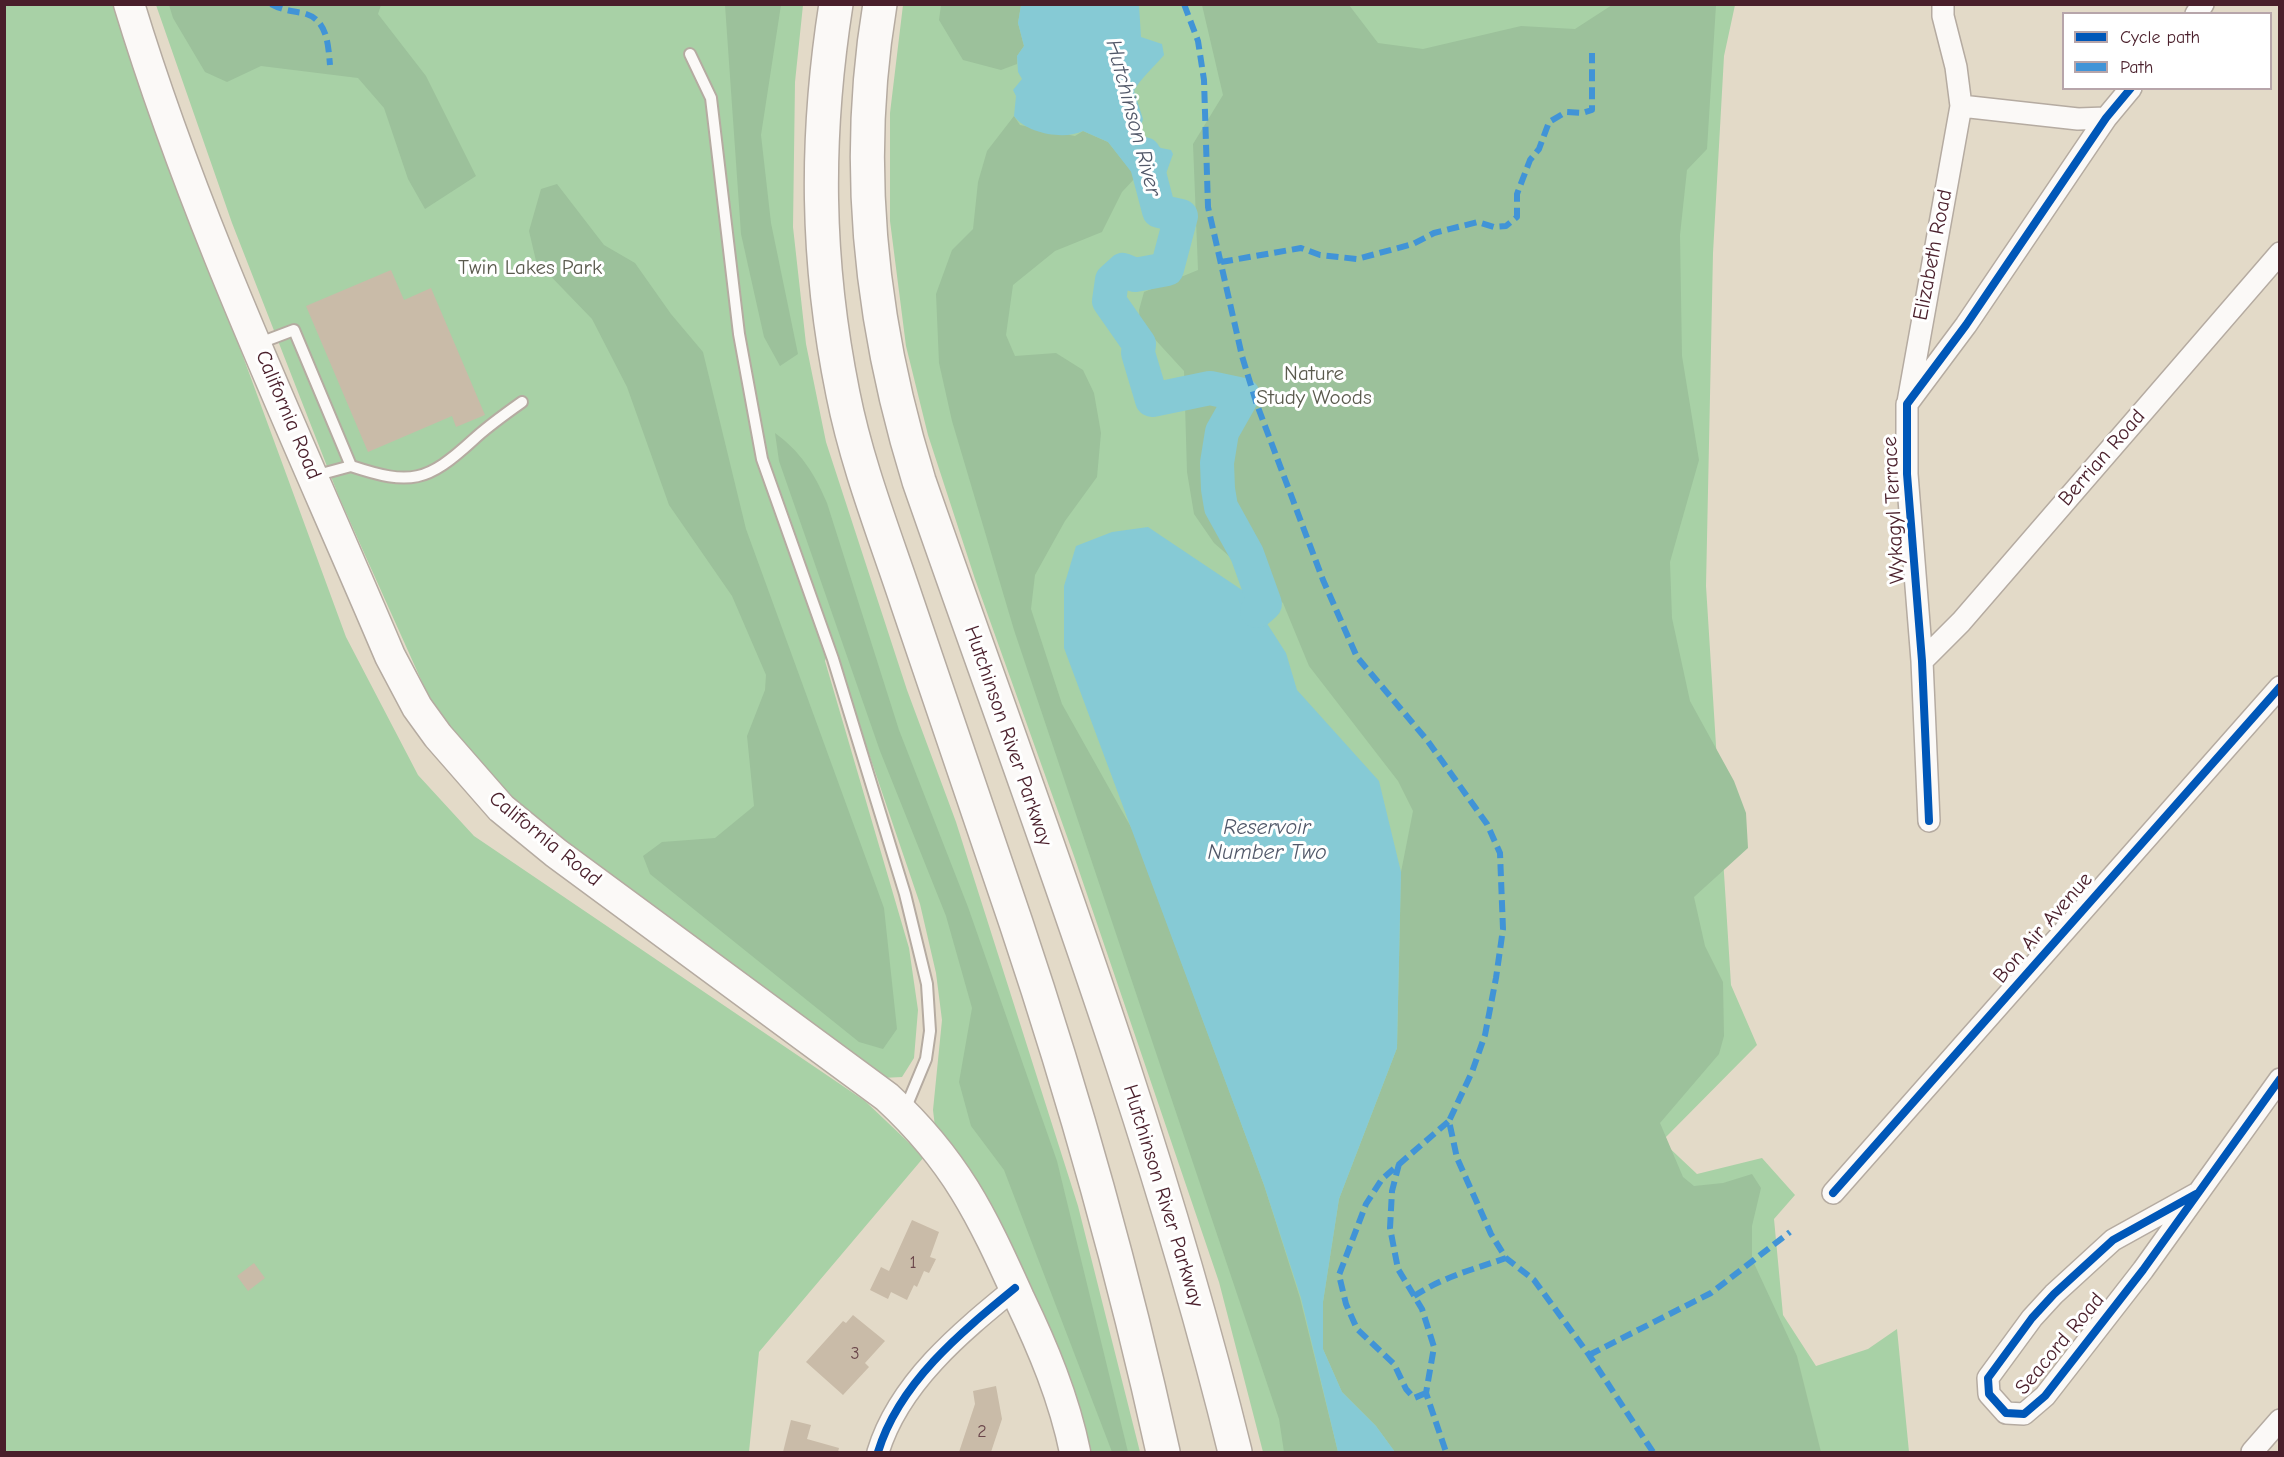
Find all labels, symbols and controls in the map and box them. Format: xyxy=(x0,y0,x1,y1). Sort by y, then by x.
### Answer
legend xyxy=(2062,12,2272,90)
text: Cycle path xyxy=(2120,27,2200,48)
water label: Hutchinson River xyxy=(1099,37,1167,199)
text: Path xyxy=(2120,57,2153,78)
street label: Elizabeth Road xyxy=(1908,187,1958,323)
park label: Twin Lakes Park xyxy=(458,255,602,281)
street label: California Road xyxy=(250,347,326,483)
park label: Nature Study Woods xyxy=(1256,361,1372,411)
street label: Berrian Road xyxy=(2053,405,2151,511)
street label: Wykagyl Terrace xyxy=(1878,436,1910,584)
street label: Hutchinson River Parkway xyxy=(958,622,1058,850)
street label: California Road xyxy=(484,786,606,892)
water label: Reservoir Number Two xyxy=(1207,815,1327,866)
street label: Bon Air Avenue xyxy=(1988,867,2098,989)
street label: Hutchinson River Parkway xyxy=(1117,1082,1209,1310)
house number: 1 xyxy=(909,1252,917,1274)
street label: Seacord Road xyxy=(2010,1288,2110,1400)
house number: 3 xyxy=(850,1343,860,1365)
house number: 2 xyxy=(977,1421,987,1443)

